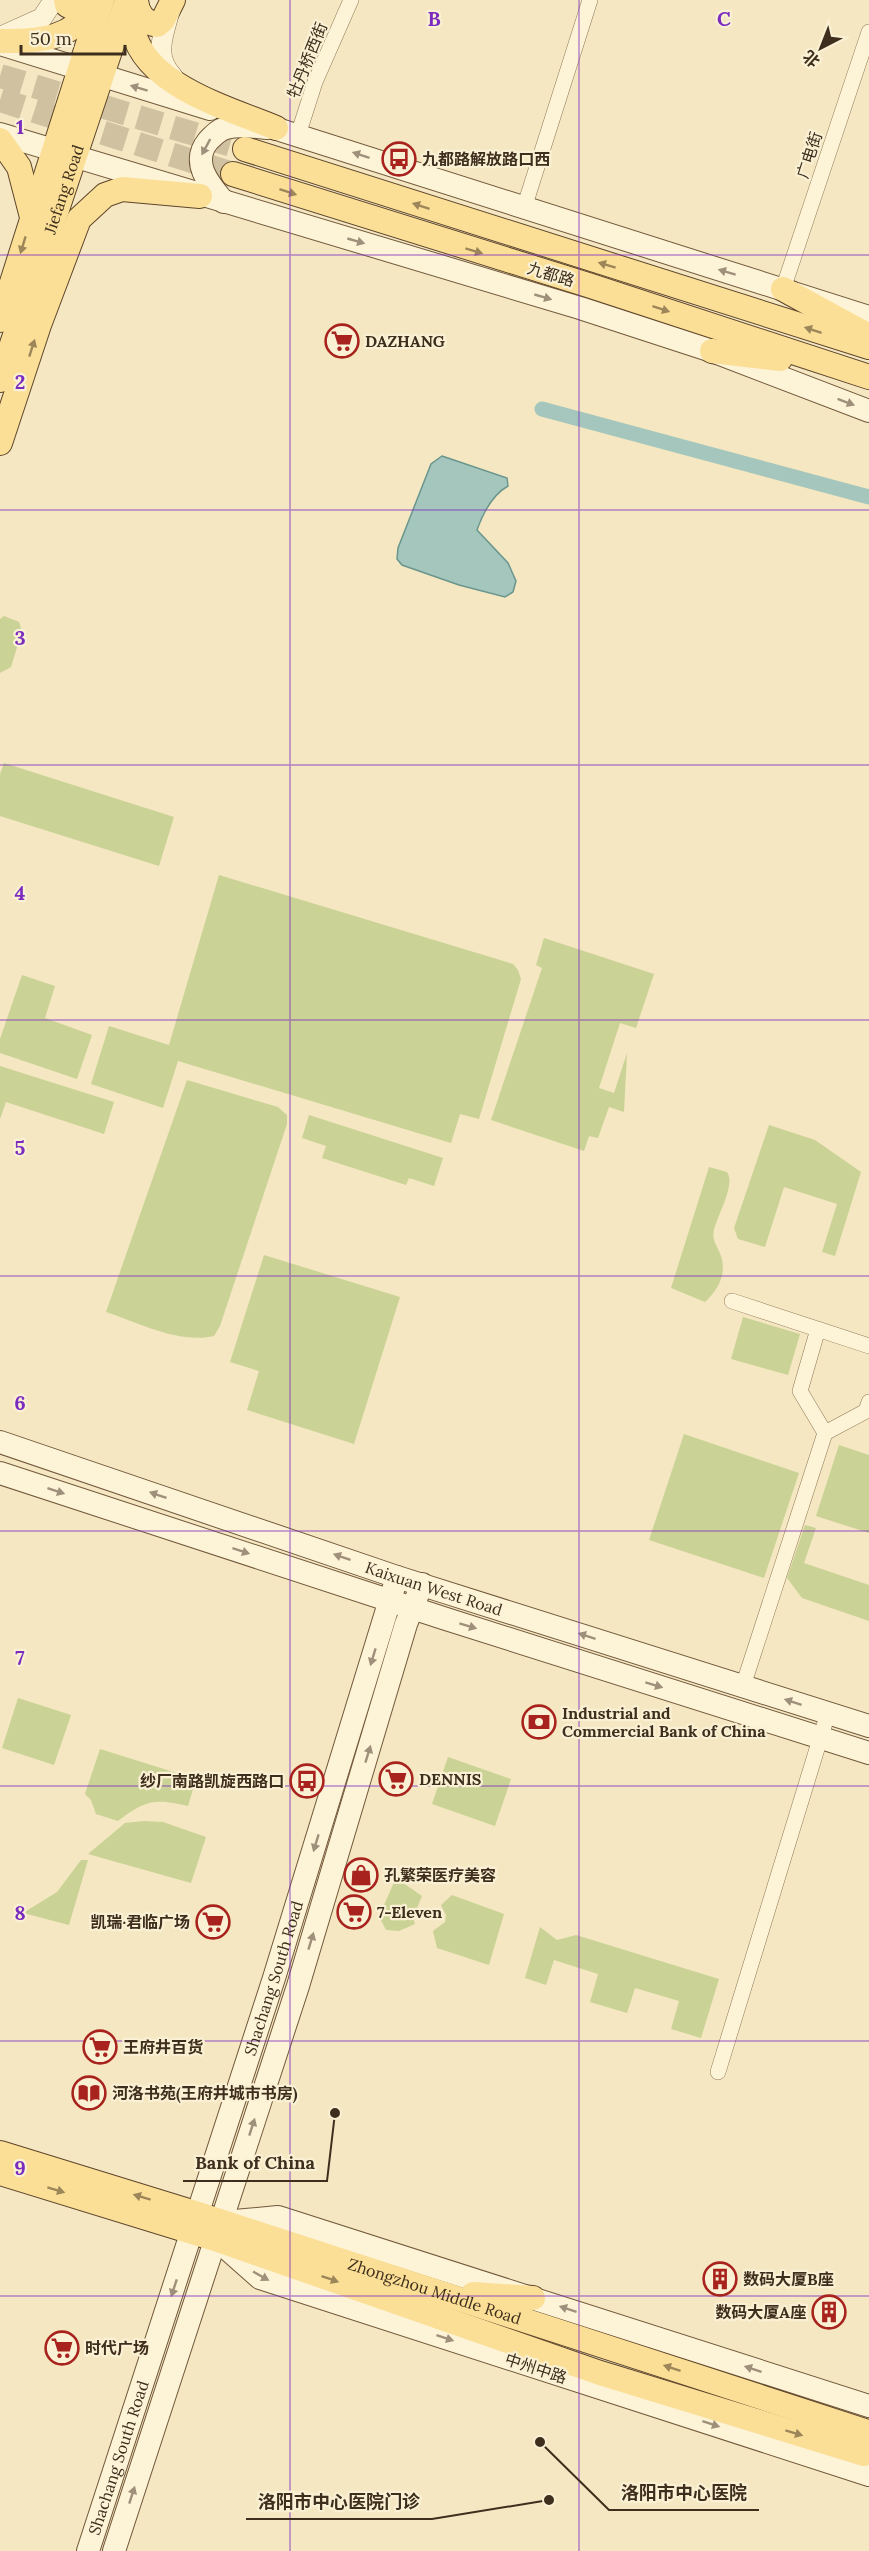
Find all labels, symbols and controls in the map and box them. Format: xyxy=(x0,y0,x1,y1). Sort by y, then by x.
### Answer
text: B xyxy=(427,6,441,31)
text: C xyxy=(717,6,731,31)
scale bar xyxy=(21,18,124,56)
north arrow xyxy=(791,18,851,78)
street label: 牡丹桥西街 xyxy=(283,19,331,101)
text: 50 m xyxy=(30,27,72,50)
text: 北 xyxy=(798,46,824,72)
one-way arrow xyxy=(130,83,148,92)
text: 1 xyxy=(16,114,24,139)
street label: 广电街 xyxy=(792,129,826,181)
one-way arrow xyxy=(201,139,211,156)
bus stop icon: 九都路解放路口西 xyxy=(381,141,417,177)
street label: Jiefang Road xyxy=(39,142,88,237)
place label: 九都路解放路口西 xyxy=(422,149,550,169)
one-way arrow xyxy=(352,150,370,159)
one-way arrow xyxy=(279,188,297,197)
one-way arrow xyxy=(412,201,430,210)
one-way arrow xyxy=(18,236,27,254)
one-way arrow xyxy=(347,237,365,246)
one-way arrow xyxy=(466,247,484,256)
street label: 九都路 xyxy=(525,257,577,291)
one-way arrow xyxy=(598,260,616,269)
one-way arrow xyxy=(718,267,736,276)
one-way arrow xyxy=(534,293,552,302)
one-way arrow xyxy=(652,305,670,314)
supermarket icon: DAZHANG xyxy=(324,323,360,359)
one-way arrow xyxy=(804,324,822,334)
place label: DAZHANG xyxy=(365,331,445,351)
one-way arrow xyxy=(27,339,37,357)
text: 2 xyxy=(15,369,25,394)
one-way arrow xyxy=(837,397,855,407)
text: 3 xyxy=(14,625,26,650)
text: 4 xyxy=(15,880,26,905)
text: 5 xyxy=(15,1135,26,1160)
text: 6 xyxy=(14,1390,26,1415)
one-way arrow xyxy=(47,1486,65,1496)
one-way arrow xyxy=(148,1489,166,1499)
one-way arrow xyxy=(232,1546,250,1556)
one-way arrow xyxy=(333,1552,351,1561)
street label: Kaixuan West Road xyxy=(363,1557,505,1620)
one-way arrow xyxy=(459,1622,477,1631)
one-way arrow xyxy=(578,1631,596,1641)
text: 7 xyxy=(15,1645,25,1670)
one-way arrow xyxy=(368,1648,377,1666)
one-way arrow xyxy=(645,1681,663,1690)
one-way arrow xyxy=(784,1697,802,1706)
place label: Industrial and Commercial Bank of China xyxy=(562,1703,766,1741)
bank icon: Industrial and Commercial Bank of China xyxy=(521,1704,557,1740)
one-way arrow xyxy=(364,1745,373,1763)
supermarket icon: DENNIS xyxy=(378,1761,414,1797)
bus stop icon: 纱厂南路凯旋西路口 xyxy=(289,1763,325,1799)
place label: DENNIS xyxy=(419,1769,482,1789)
place label: 纱厂南路凯旋西路口 xyxy=(140,1771,284,1791)
one-way arrow xyxy=(310,1834,320,1852)
shop icon: 孔繁荣医疗美容 xyxy=(343,1857,379,1893)
place label: 孔繁荣医疗美容 xyxy=(384,1865,496,1885)
supermarket icon: 7-Eleven xyxy=(336,1894,372,1930)
street label: Shachang South Road xyxy=(239,1898,307,2058)
text: 8 xyxy=(14,1900,26,1925)
place label: 7-Eleven xyxy=(377,1902,442,1922)
supermarket icon: 凯瑞·君临广场 xyxy=(195,1904,231,1940)
place label: 凯瑞·君临广场 xyxy=(90,1912,190,1932)
one-way arrow xyxy=(307,1932,316,1950)
supermarket icon: 王府井百货 xyxy=(82,2029,118,2065)
place label: 王府井百货 xyxy=(123,2037,203,2057)
library icon: 河洛书苑(王府井城市书房) xyxy=(71,2075,107,2111)
place label: 河洛书苑(王府井城市书房) xyxy=(112,2083,298,2104)
one-way arrow xyxy=(248,2118,257,2136)
callout: Bank of China xyxy=(183,2145,327,2181)
text: Bank of China xyxy=(195,2151,316,2174)
text: 9 xyxy=(14,2155,26,2180)
one-way arrow xyxy=(47,2186,65,2195)
one-way arrow xyxy=(133,2192,151,2201)
street label: Zhongzhou Middle Road xyxy=(345,2253,524,2329)
building icon: 数码大厦B座 xyxy=(702,2261,738,2297)
place label: 数码大厦B座 xyxy=(743,2269,834,2289)
one-way arrow xyxy=(253,2271,270,2281)
one-way arrow xyxy=(321,2275,339,2285)
one-way arrow xyxy=(168,2279,178,2297)
building icon: 数码大厦A座 xyxy=(811,2294,847,2330)
place label: 数码大厦A座 xyxy=(715,2302,806,2322)
one-way arrow xyxy=(559,2304,577,2314)
supermarket icon: 时代广场 xyxy=(44,2330,80,2366)
one-way arrow xyxy=(436,2334,454,2343)
place label: 时代广场 xyxy=(85,2338,149,2358)
street label: 中州中路 xyxy=(502,2349,570,2387)
one-way arrow xyxy=(663,2363,681,2372)
one-way arrow xyxy=(744,2364,762,2373)
street label: Shachang South Road xyxy=(84,2378,153,2538)
one-way arrow xyxy=(702,2419,720,2429)
one-way arrow xyxy=(785,2429,803,2438)
callout: 洛阳市中心医院 xyxy=(609,2474,759,2510)
text: 洛阳市中心医院 xyxy=(621,2481,747,2504)
callout: 洛阳市中心医院门诊 xyxy=(246,2483,432,2519)
one-way arrow xyxy=(128,2486,137,2504)
text: 洛阳市中心医院门诊 xyxy=(258,2490,420,2513)

